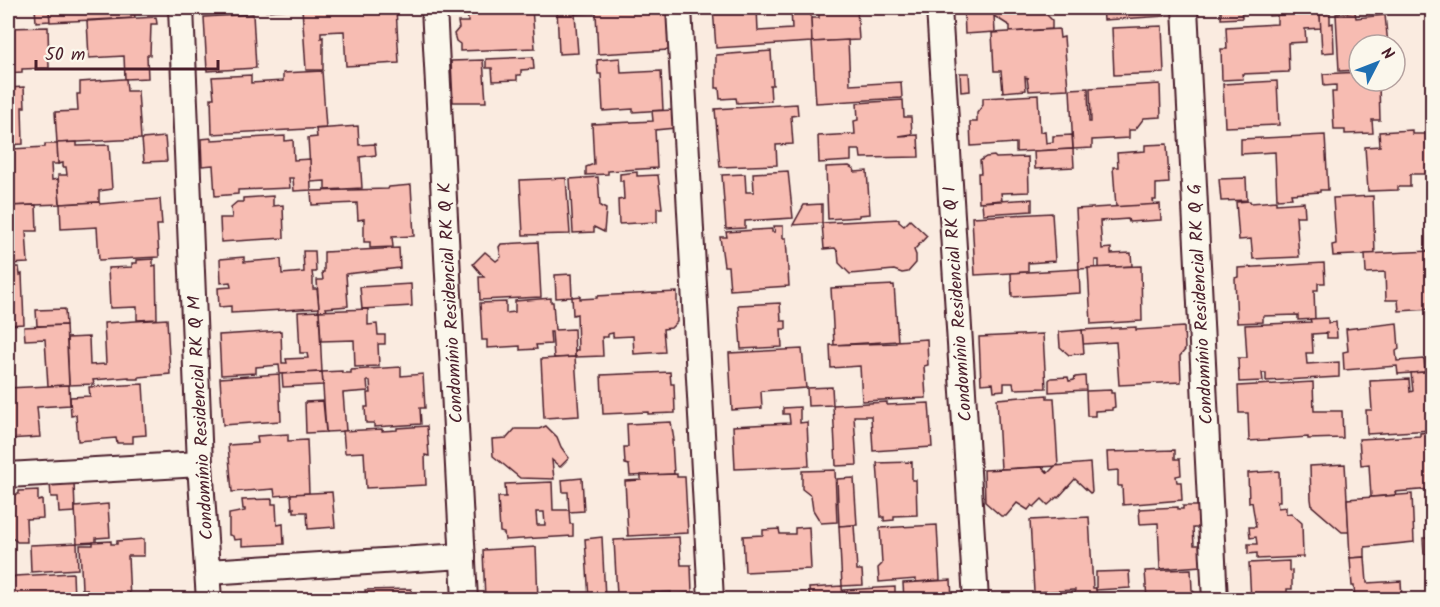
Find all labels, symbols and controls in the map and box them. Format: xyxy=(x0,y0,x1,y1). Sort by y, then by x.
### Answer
scale bar xyxy=(36,33,218,71)
north arrow xyxy=(1347,33,1407,93)
text: 50 m xyxy=(45,41,85,70)
text: N xyxy=(1374,42,1400,66)
street label: Condomínio Residencial RK Q K xyxy=(431,182,472,424)
street label: Condomínio Residencial RK Q G xyxy=(1181,183,1222,425)
street label: Condomínio Residencial RK Q I xyxy=(936,185,981,423)
street label: Condomínio Residencial RK Q M xyxy=(181,294,222,541)

